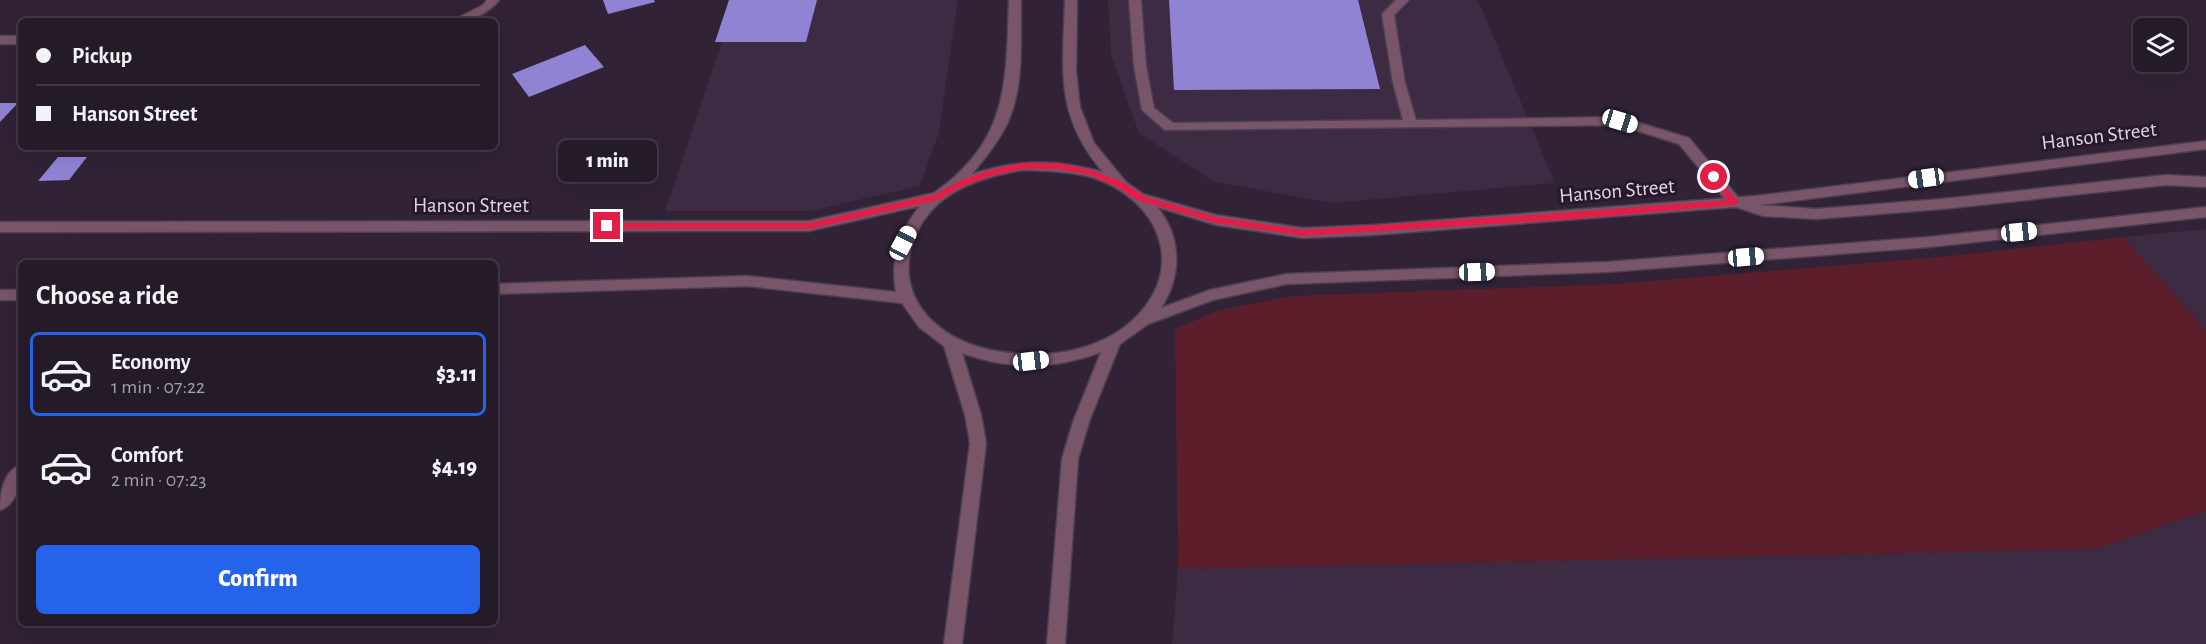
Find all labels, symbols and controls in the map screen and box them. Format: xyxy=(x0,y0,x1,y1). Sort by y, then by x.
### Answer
map controls xyxy=(2133,18,2187,72)
button: layers xyxy=(2133,18,2187,72)
text: Pickup xyxy=(72,45,132,67)
text: Hanson Street xyxy=(72,103,197,125)
car xyxy=(1600,107,1640,135)
street label: Hanson Street xyxy=(2040,118,2158,153)
callout: 1 min xyxy=(558,139,656,181)
text: 1 min xyxy=(586,151,629,171)
route start xyxy=(1700,163,1727,190)
car xyxy=(1907,167,1945,189)
street label: Hanson Street xyxy=(1558,175,1676,207)
street label: Hanson Street xyxy=(413,195,529,216)
route end xyxy=(593,212,620,239)
car xyxy=(2000,221,2038,243)
car xyxy=(887,223,919,263)
car xyxy=(1727,246,1765,268)
car xyxy=(1459,262,1495,282)
text: Choose a ride xyxy=(36,282,179,309)
icon: car xyxy=(39,347,93,401)
car xyxy=(1012,350,1050,372)
text: Economy xyxy=(111,351,191,373)
text: $3.11 xyxy=(436,363,477,385)
text: 1 min · 07:22 xyxy=(111,377,205,397)
icon: car xyxy=(39,440,93,494)
text: Comfort xyxy=(111,444,183,466)
text: $4.19 xyxy=(432,456,477,478)
text: 2 min · 07:23 xyxy=(111,470,207,490)
button: Confirm xyxy=(36,545,480,614)

